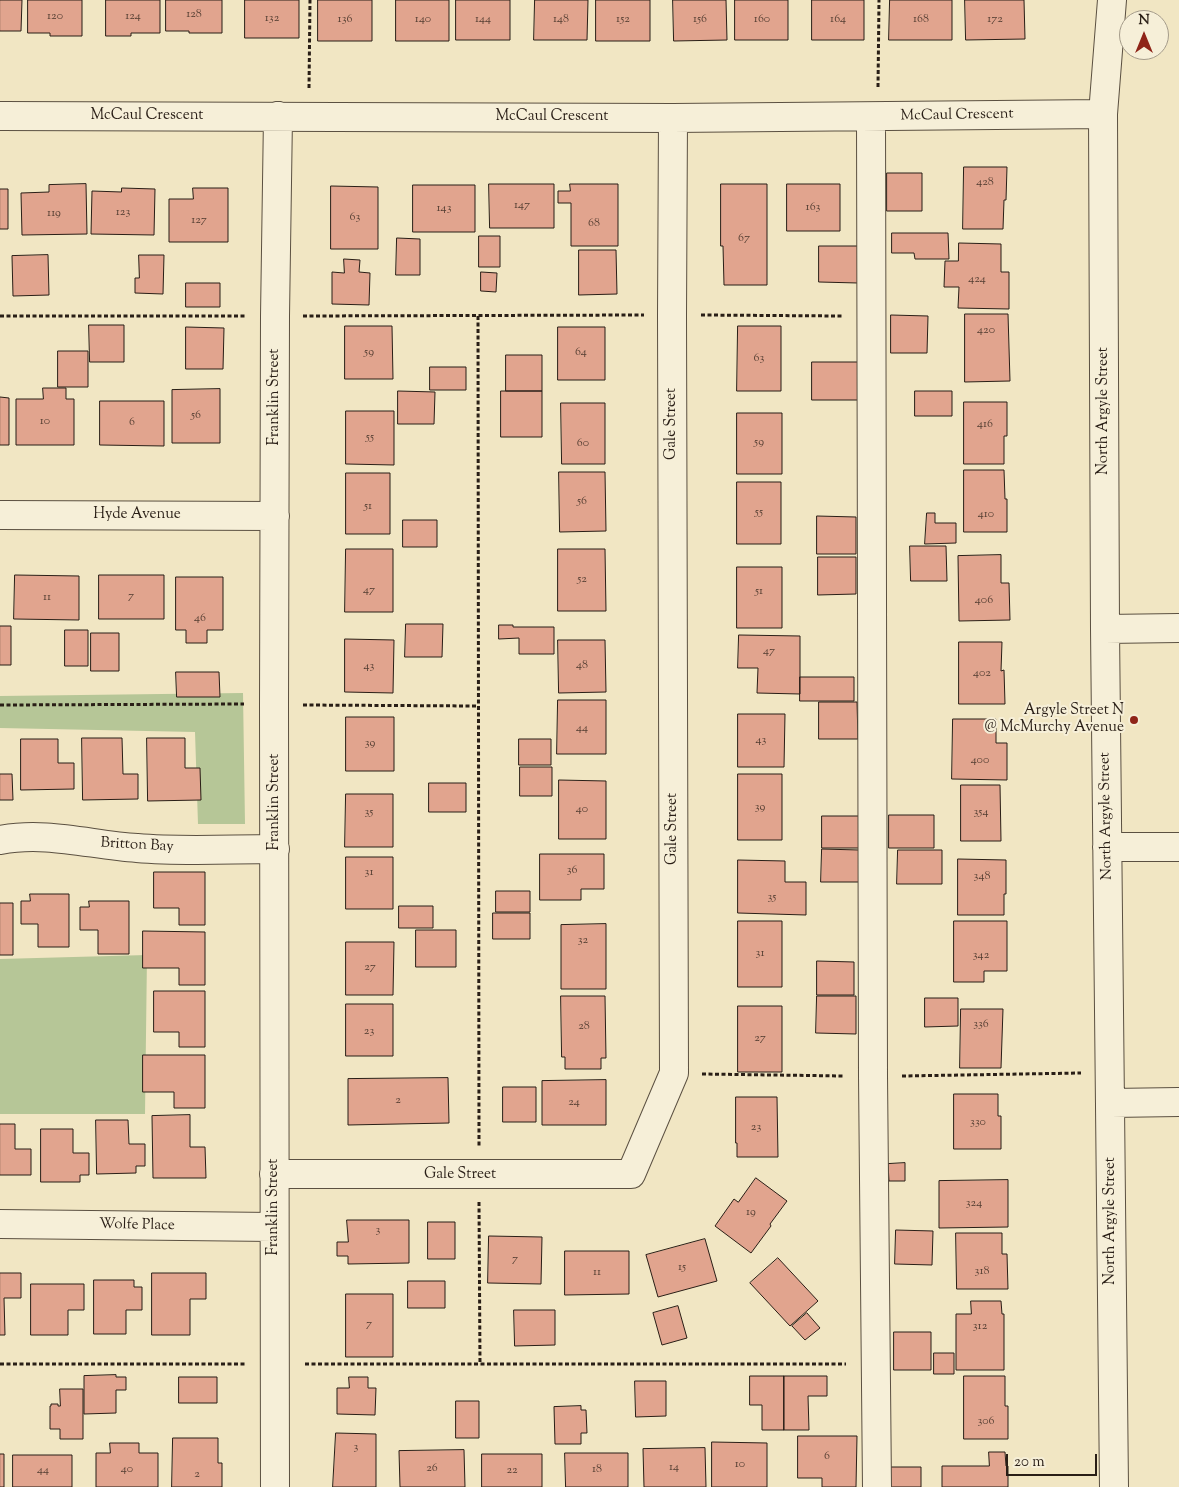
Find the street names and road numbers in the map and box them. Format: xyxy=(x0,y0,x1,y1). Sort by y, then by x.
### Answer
street label: McCaul Crescent xyxy=(900,106,1014,126)
street label: McCaul Crescent xyxy=(91,107,203,125)
street label: McCaul Crescent xyxy=(496,108,608,126)
street label: North Argyle Street xyxy=(1095,347,1113,475)
street label: Franklin Street xyxy=(266,349,284,445)
street label: Gale Street xyxy=(663,388,681,460)
street label: Hyde Avenue xyxy=(93,506,181,524)
street label: North Argyle Street xyxy=(1097,752,1117,880)
street label: Franklin Street xyxy=(266,754,284,850)
street label: Gale Street xyxy=(664,793,682,865)
street label: Britton Bay xyxy=(100,835,174,857)
street label: North Argyle Street xyxy=(1102,1157,1120,1285)
street label: Franklin Street xyxy=(265,1159,283,1255)
street label: Gale Street xyxy=(424,1166,496,1184)
street label: Wolfe Place xyxy=(99,1216,175,1236)

